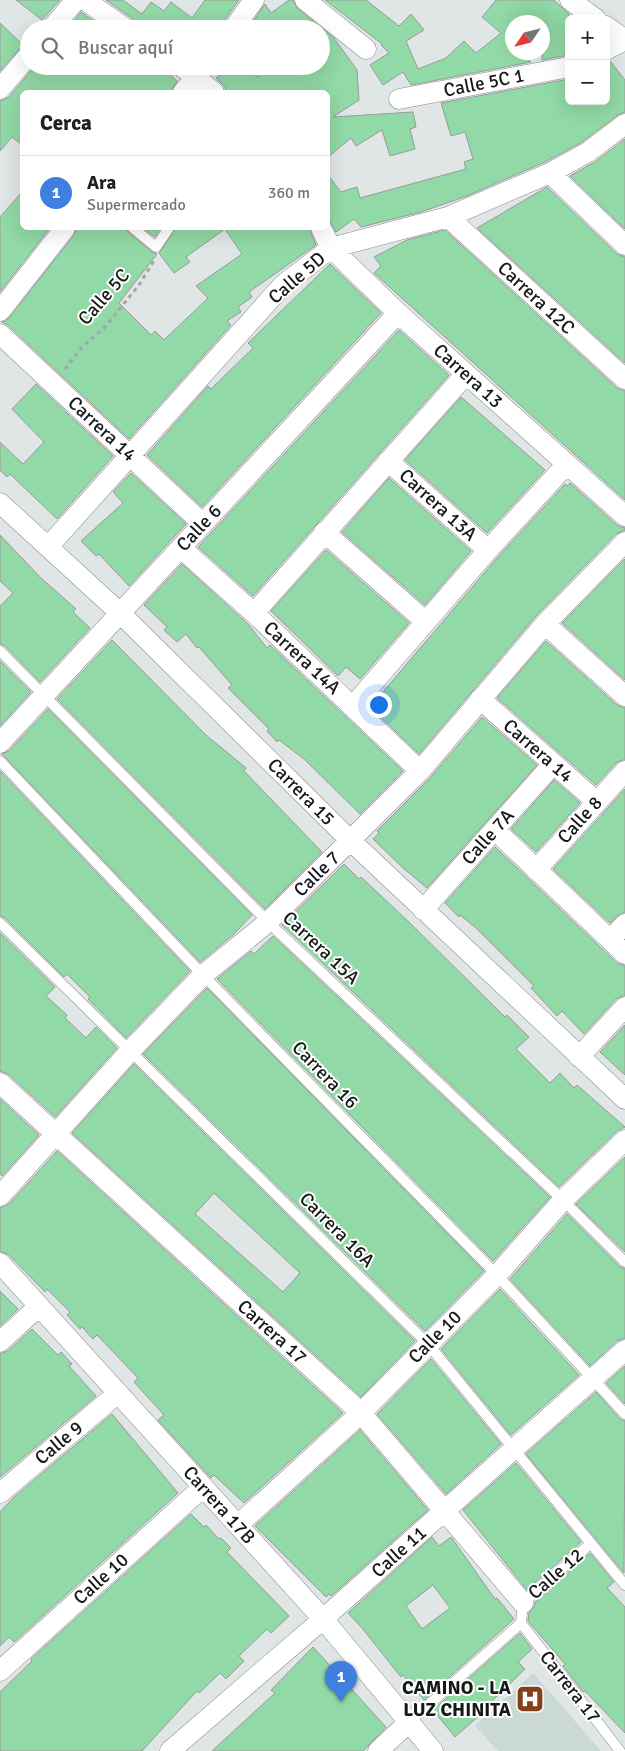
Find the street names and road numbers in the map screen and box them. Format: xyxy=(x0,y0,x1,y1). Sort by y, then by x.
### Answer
street label: Calle 5C 1 xyxy=(442,63,526,103)
street label: Calle 5D xyxy=(263,247,331,309)
street label: Carrera 12C xyxy=(492,256,580,340)
street label: Calle 5C xyxy=(73,264,135,330)
street label: Carrera 13 xyxy=(428,339,508,413)
street label: Carrera 14 xyxy=(63,391,141,467)
street label: Carrera 13A xyxy=(394,464,482,547)
street label: Calle 6 xyxy=(171,499,227,557)
street label: Carrera 14A xyxy=(258,616,346,700)
street label: Carrera 14 xyxy=(498,714,578,788)
street label: Carrera 15 xyxy=(262,753,340,831)
street label: Calle 8 xyxy=(552,791,608,849)
street label: Calle 7A xyxy=(457,804,520,870)
street label: Calle 7 xyxy=(289,846,345,902)
street label: Carrera 15A xyxy=(277,906,365,990)
street label: Carrera 16 xyxy=(287,1036,363,1114)
street label: Carrera 16A xyxy=(294,1187,380,1273)
street label: Carrera 17 xyxy=(232,1295,312,1369)
street label: Calle 10 xyxy=(403,1305,467,1369)
street label: Calle 9 xyxy=(30,1416,88,1470)
street label: Carrera 17B xyxy=(178,1461,260,1549)
street label: Calle 11 xyxy=(366,1521,432,1583)
street label: Calle 12 xyxy=(523,1543,589,1605)
street label: Calle 10 xyxy=(68,1548,134,1610)
street label: Carrera 17 xyxy=(534,1646,606,1728)

